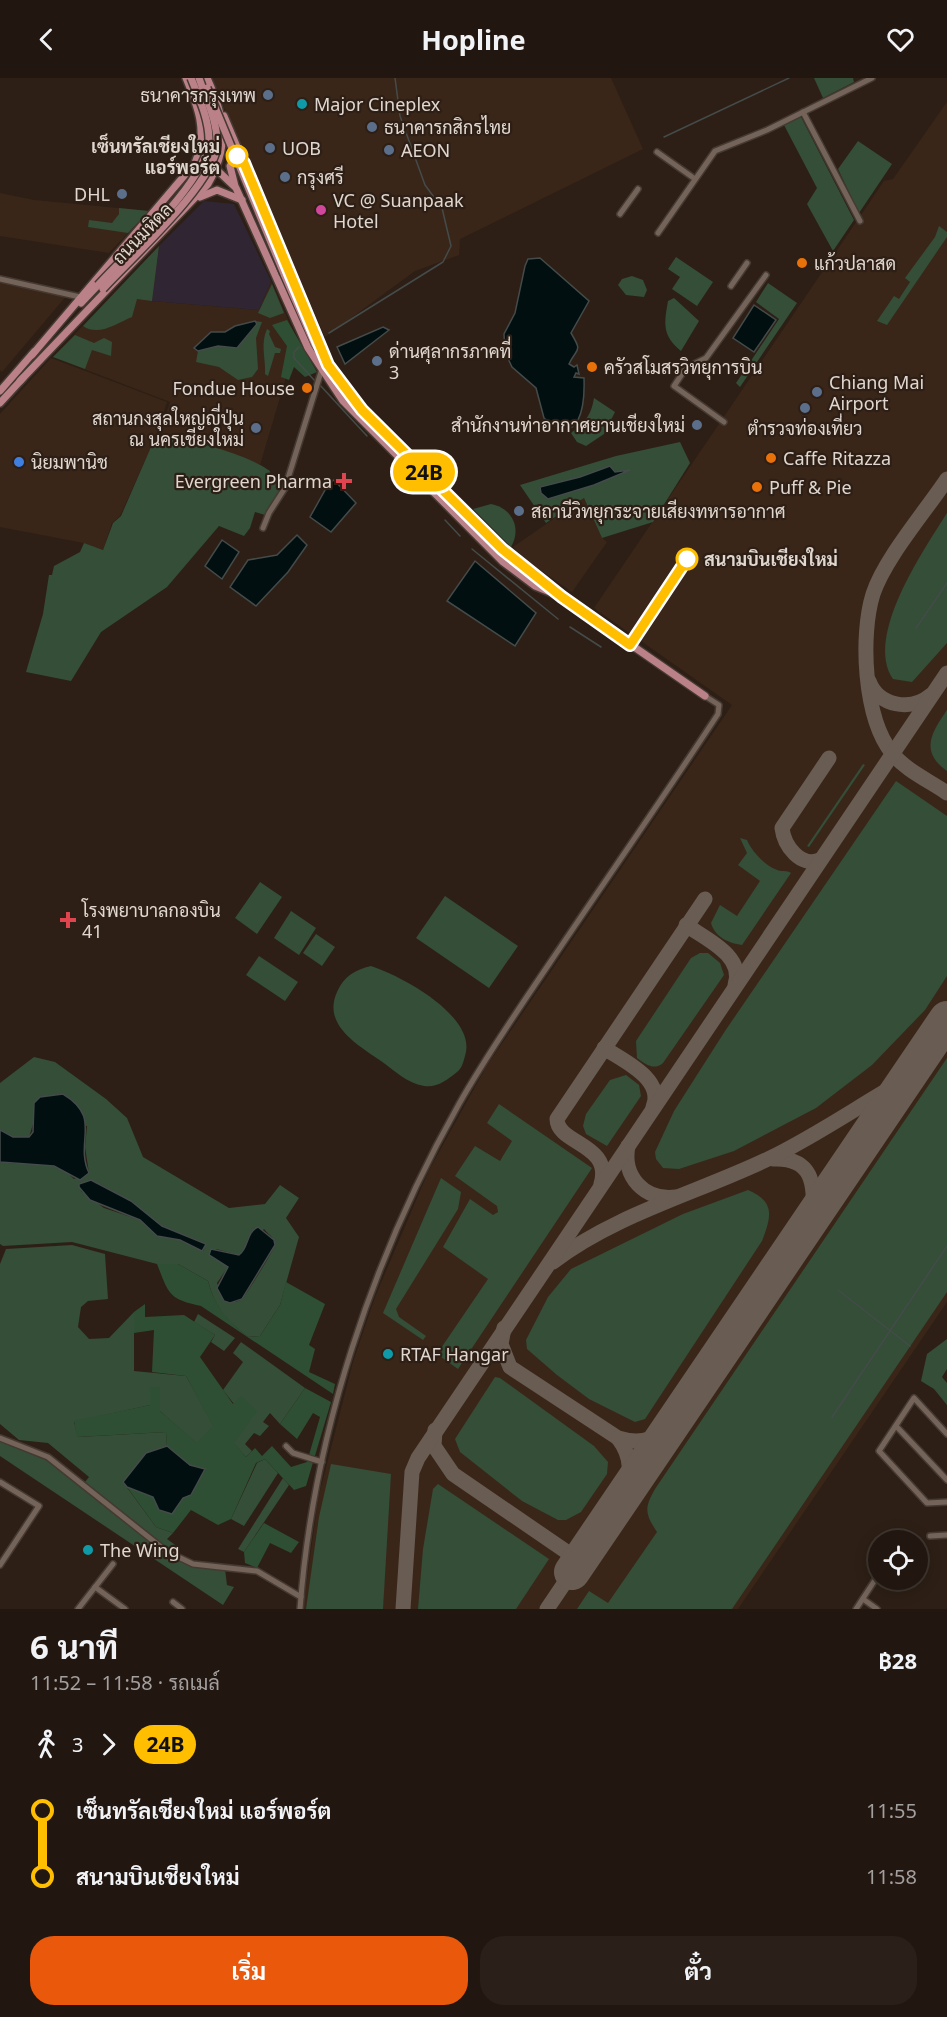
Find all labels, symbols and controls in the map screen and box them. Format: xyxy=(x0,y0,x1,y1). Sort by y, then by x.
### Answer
text: Hopline xyxy=(421,21,526,58)
icon: back xyxy=(30,23,63,56)
icon: heart xyxy=(884,23,917,56)
place label: ธนาคารกรุงเทพ xyxy=(140,83,256,108)
marker: ธนาคารกรุงเทพ xyxy=(261,88,275,102)
place label: Major Cineplex xyxy=(314,92,441,116)
marker: Major Cineplex xyxy=(295,97,309,111)
place label: ธนาคารกสิกรไทย xyxy=(384,115,511,139)
marker: ธนาคารกสิกรไทย xyxy=(365,120,379,134)
place label: เซ็นทรัลเชียงใหม่ แอร์พอร์ต xyxy=(91,133,220,179)
place label: UOB xyxy=(282,136,321,160)
place label: AEON xyxy=(401,138,450,162)
marker: UOB xyxy=(263,141,277,155)
marker: AEON xyxy=(382,143,396,157)
marker: เซ็นทรัลเชียงใหม่ แอร์พอร์ต xyxy=(226,145,248,167)
place label: กรุงศรี xyxy=(297,165,344,190)
marker: กรุงศรี xyxy=(278,170,292,184)
place label: DHL xyxy=(74,182,110,206)
marker: DHL xyxy=(115,187,129,201)
place label: VC @ Suanpaak Hotel xyxy=(333,188,464,233)
street label: ถนนมหิดล xyxy=(107,197,177,269)
marker: VC @ Suanpaak Hotel xyxy=(314,203,328,217)
place label: แก้วปลาสด xyxy=(814,251,896,275)
marker: แก้วปลาสด xyxy=(795,256,809,270)
place label: ด่านศุลากรภาคที่ 3 xyxy=(389,336,511,384)
marker: ด่านศุลากรภาคที่ 3 xyxy=(370,354,384,368)
place label: ครัวสโมสรวิทยุการบิน xyxy=(604,355,762,380)
marker: ครัวสโมสรวิทยุการบิน xyxy=(585,360,599,374)
place label: Chiang Mai Airport xyxy=(829,370,924,415)
place label: Fondue House xyxy=(172,376,295,400)
marker: Fondue House xyxy=(300,381,314,395)
marker: Chiang Mai Airport xyxy=(810,385,824,399)
marker: ตำรวจท่องเที่ยว xyxy=(798,401,812,415)
place label: สถานกงสุลใหญ่ญี่ปุ่น ณ นครเชียงใหม่ xyxy=(92,403,244,451)
place label: สำนักงานท่าอากาศยานเชียงใหม่ xyxy=(451,413,685,437)
place label: ตำรวจท่องเที่ยว xyxy=(747,413,863,440)
marker: สำนักงานท่าอากาศยานเชียงใหม่ xyxy=(690,418,704,432)
marker: สถานกงสุลใหญ่ญี่ปุ่น ณ นครเชียงใหม่ xyxy=(249,421,263,435)
place label: Caffe Ritazza xyxy=(783,446,891,470)
place label: นิยมพานิช xyxy=(31,450,108,474)
marker: Caffe Ritazza xyxy=(764,451,778,465)
line badge: 24B xyxy=(390,452,458,492)
marker: นิยมพานิช xyxy=(12,455,26,469)
text: 24B xyxy=(405,458,443,486)
place label: Evergreen Pharma xyxy=(175,469,332,493)
marker: Evergreen Pharma xyxy=(337,474,351,488)
place label: Puff & Pie xyxy=(769,475,852,499)
marker: Puff & Pie xyxy=(750,480,764,494)
place label: สถานีวิทยุกระจายเสียงทหารอากาศ xyxy=(531,499,786,524)
marker: สถานีวิทยุกระจายเสียงทหารอากาศ xyxy=(512,504,526,518)
place label: สนามบินเชียงใหม่ xyxy=(704,547,838,571)
marker: สนามบินเชียงใหม่ xyxy=(676,548,698,570)
place label: โรงพยาบาลกองบิน 41 xyxy=(81,898,221,943)
marker: โรงพยาบาลกองบิน 41 xyxy=(59,911,77,929)
place label: RTAF Hangar xyxy=(400,1342,509,1366)
marker: RTAF Hangar xyxy=(381,1347,395,1361)
map controls xyxy=(868,1530,928,1590)
button: locate xyxy=(868,1530,928,1590)
place label: The Wing xyxy=(100,1538,180,1562)
marker: The Wing xyxy=(81,1543,95,1557)
text: 6 นาที xyxy=(30,1624,118,1669)
text: ฿28 xyxy=(879,1645,917,1675)
text: 11:52 – 11:58 · รถเมล์ xyxy=(30,1669,220,1696)
icon: walk xyxy=(30,1728,63,1761)
icon: forward xyxy=(92,1728,125,1761)
text: 24B xyxy=(146,1730,184,1758)
text: 3 xyxy=(72,1731,83,1758)
text: เซ็นทรัลเชียงใหม่ แอร์พอร์ต xyxy=(76,1795,331,1825)
text: 11:55 xyxy=(866,1797,917,1824)
text: สนามบินเชียงใหม่ xyxy=(76,1861,240,1891)
text: 11:58 xyxy=(866,1863,917,1890)
button: เริ่ม xyxy=(30,1936,468,2005)
button: ตั๋ว xyxy=(480,1936,917,2005)

